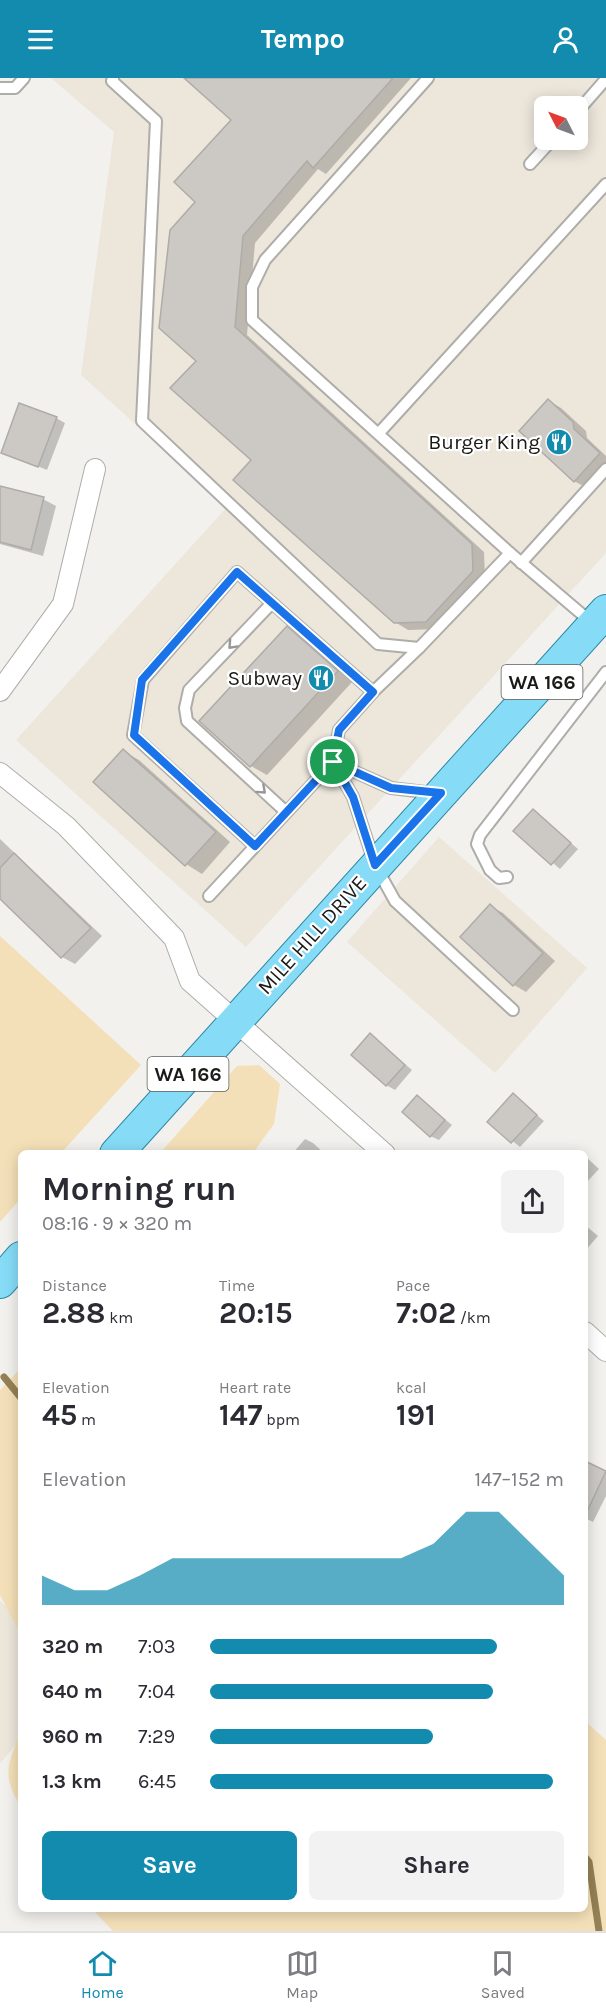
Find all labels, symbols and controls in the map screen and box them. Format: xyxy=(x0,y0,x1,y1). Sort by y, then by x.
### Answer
icon: menu xyxy=(24,23,57,56)
text: Tempo xyxy=(261,23,345,55)
icon: person xyxy=(549,23,582,56)
north arrow xyxy=(534,96,588,150)
map controls xyxy=(534,96,588,150)
restaurant icon: Burger King xyxy=(544,427,574,457)
place label: Burger King xyxy=(428,430,540,454)
one-way arrow xyxy=(228,638,239,649)
restaurant icon: Subway xyxy=(306,663,336,693)
road number: WA 166 xyxy=(502,665,582,699)
place label: Subway xyxy=(228,666,302,690)
pin xyxy=(307,736,358,787)
icon: arrive xyxy=(316,745,349,778)
one-way arrow xyxy=(255,783,265,794)
street label: MILE HILL DRIVE xyxy=(253,871,371,999)
road number: WA 166 xyxy=(148,1057,228,1091)
text: Morning run xyxy=(42,1170,236,1208)
button: share xyxy=(501,1170,564,1233)
text: 08:16 · 9 × 320 m xyxy=(42,1212,192,1235)
text: Distance xyxy=(42,1276,107,1295)
text: Time xyxy=(219,1276,255,1295)
text: Pace xyxy=(396,1276,430,1295)
text: 2.88 xyxy=(42,1295,105,1331)
text: 20:15 xyxy=(219,1295,292,1331)
text: 7:02 xyxy=(396,1295,456,1331)
text: km xyxy=(105,1308,133,1327)
text: /km xyxy=(456,1308,491,1327)
text: Elevation xyxy=(42,1378,110,1397)
text: Heart rate xyxy=(219,1378,291,1397)
text: kcal xyxy=(396,1378,427,1397)
text: 45 xyxy=(42,1397,77,1433)
text: 147 xyxy=(219,1397,262,1433)
text: 191 xyxy=(396,1397,436,1433)
text: m xyxy=(77,1410,96,1429)
text: bpm xyxy=(262,1410,300,1429)
text: Elevation xyxy=(42,1468,127,1491)
text: 147–152 m xyxy=(474,1468,564,1491)
text: 320 m xyxy=(42,1635,103,1658)
text: 7:03 xyxy=(138,1635,176,1658)
text: 640 m xyxy=(42,1680,103,1703)
text: 7:04 xyxy=(138,1680,175,1703)
text: 960 m xyxy=(42,1725,103,1748)
text: 7:29 xyxy=(138,1725,175,1748)
text: 1.3 km xyxy=(42,1770,102,1793)
text: 6:45 xyxy=(138,1770,177,1793)
button: Save xyxy=(42,1831,297,1900)
button: Share xyxy=(309,1831,564,1900)
tab: Home xyxy=(81,1947,124,2002)
tab: Map xyxy=(286,1947,319,2002)
tab: Saved xyxy=(481,1947,525,2002)

